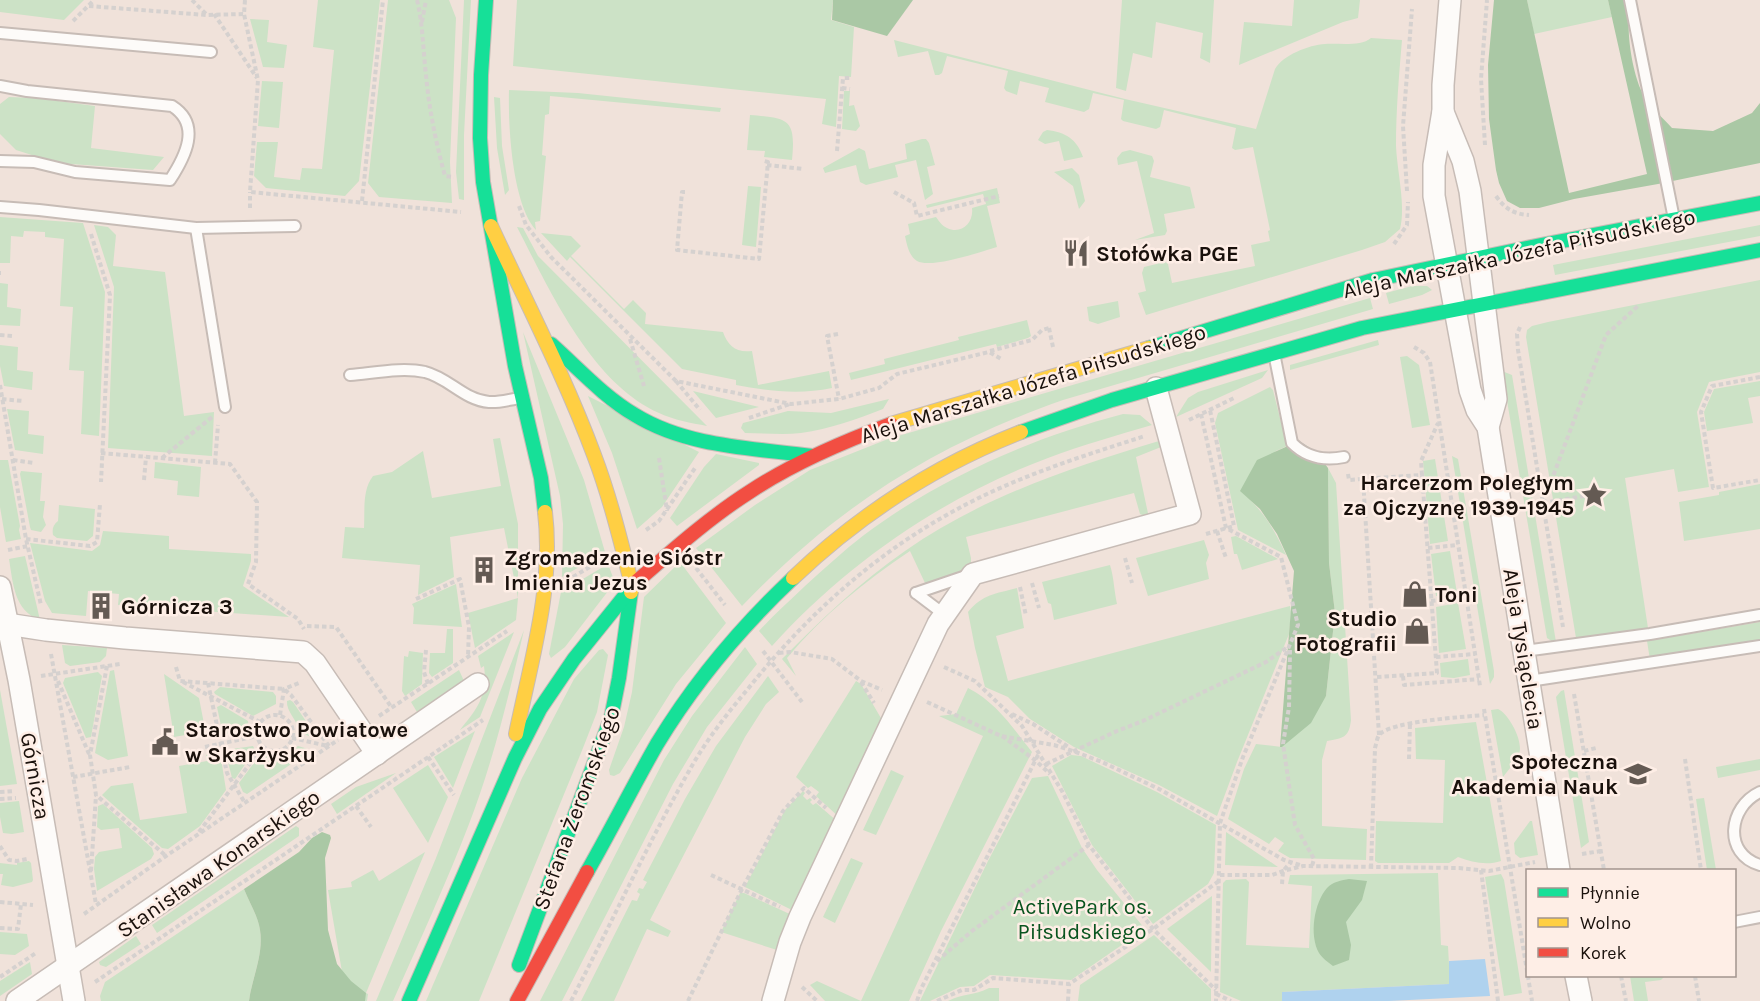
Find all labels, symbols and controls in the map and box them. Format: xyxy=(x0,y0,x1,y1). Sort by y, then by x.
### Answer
street label: Aleja Marszałka Józefa Piłsudskiego xyxy=(1341,204,1698,304)
restaurant icon: Stołówka PGE xyxy=(1061,238,1091,268)
place label: Stołówka PGE xyxy=(1096,241,1239,267)
street label: Aleja Marszałka Józefa Piłsudskiego xyxy=(858,319,1209,449)
place label: Harcerzom Poległym za Ojczyznę 1939-1945 xyxy=(1343,470,1574,521)
place icon: Harcerzom Poległym za Ojczyznę 1939-1945 xyxy=(1579,480,1609,510)
place label: Zgromadzenie Sióstr Imienia Jezus xyxy=(504,545,723,596)
building icon: Zgromadzenie Sióstr Imienia Jezus xyxy=(469,555,499,585)
street label: Aleja Tysiąclecia xyxy=(1497,567,1549,732)
shop icon: Toni xyxy=(1400,579,1430,609)
place label: Toni xyxy=(1435,582,1478,608)
building icon: Górnicza 3 xyxy=(86,591,116,621)
place label: Górnicza 3 xyxy=(121,594,233,620)
place label: Studio Fotografii xyxy=(1295,606,1397,657)
shop icon: Studio Fotografii xyxy=(1402,616,1432,646)
street label: Stefana Żeromskiego xyxy=(528,703,626,913)
place label: Starostwo Powiatowe w Skarżysku xyxy=(185,717,408,768)
public building icon: Starostwo Powiatowe w Skarżysku xyxy=(150,727,180,757)
street label: Górnicza xyxy=(15,731,55,822)
place label: Społeczna Akademia Nauk xyxy=(1451,749,1618,800)
school or university icon: Społeczna Akademia Nauk xyxy=(1623,759,1653,789)
street label: Stanisława Konarskiego xyxy=(112,784,325,944)
legend xyxy=(1526,869,1736,977)
text: Płynnie xyxy=(1580,882,1640,904)
park label: ActivePark os. Piłsudskiego xyxy=(1013,894,1151,945)
text: Wolno xyxy=(1580,912,1631,934)
text: Korek xyxy=(1580,942,1627,964)

